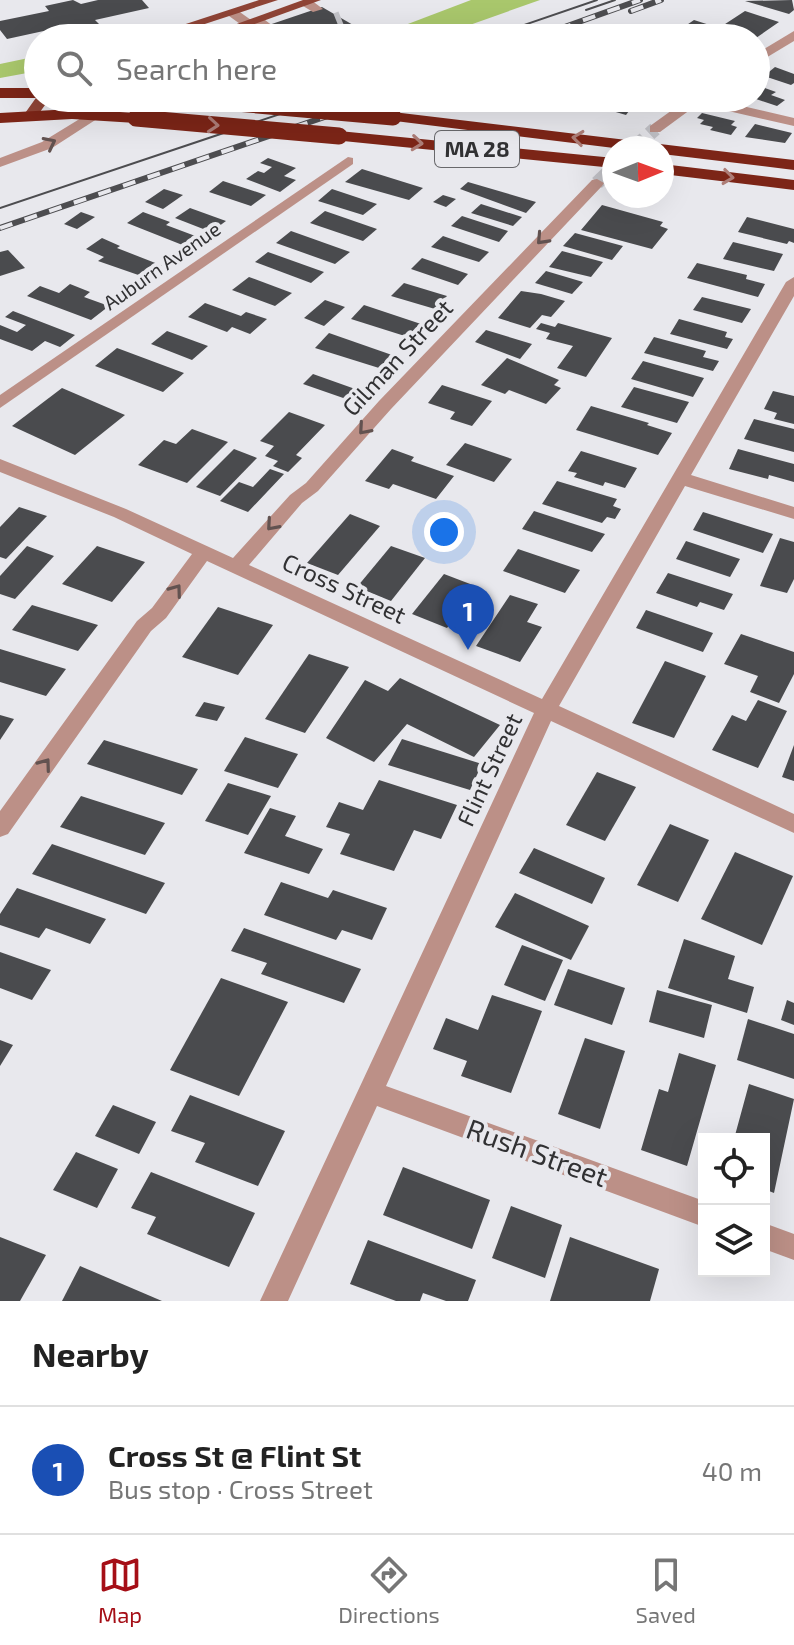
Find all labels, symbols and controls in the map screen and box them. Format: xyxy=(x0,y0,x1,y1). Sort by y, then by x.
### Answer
search box xyxy=(24,24,770,112)
icon: search xyxy=(52,46,96,90)
text: Search here xyxy=(116,50,277,86)
one-way arrow xyxy=(207,116,220,133)
one-way arrow xyxy=(571,130,584,147)
road number: MA 28 xyxy=(435,131,519,167)
one-way arrow xyxy=(411,134,424,151)
north arrow xyxy=(602,136,674,208)
one-way arrow xyxy=(42,137,57,153)
one-way arrow xyxy=(722,168,735,185)
street label: Auburn Avenue xyxy=(98,216,225,314)
one-way arrow xyxy=(537,230,552,244)
street label: Gilman Street xyxy=(336,293,458,421)
one-way arrow xyxy=(359,419,374,434)
your location xyxy=(424,512,464,552)
one-way arrow xyxy=(268,516,282,531)
street label: Cross Street xyxy=(278,546,411,629)
pin: 1 xyxy=(442,584,494,650)
one-way arrow xyxy=(166,585,180,599)
street label: Flint Street xyxy=(450,708,527,830)
one-way arrow xyxy=(35,759,50,773)
street label: Rush Street xyxy=(462,1111,613,1193)
map controls xyxy=(698,1133,770,1277)
button: locate xyxy=(698,1133,770,1205)
button: layers xyxy=(698,1205,770,1277)
text: Nearby xyxy=(32,1333,149,1374)
text: Cross St @ Flint St xyxy=(108,1437,361,1473)
text: 1 xyxy=(52,1455,64,1486)
text: 40 m xyxy=(702,1455,762,1486)
text: Bus stop · Cross Street xyxy=(108,1473,373,1504)
tab: Map xyxy=(98,1553,142,1627)
tab: Directions xyxy=(338,1553,440,1627)
tab: Saved xyxy=(636,1553,696,1627)

